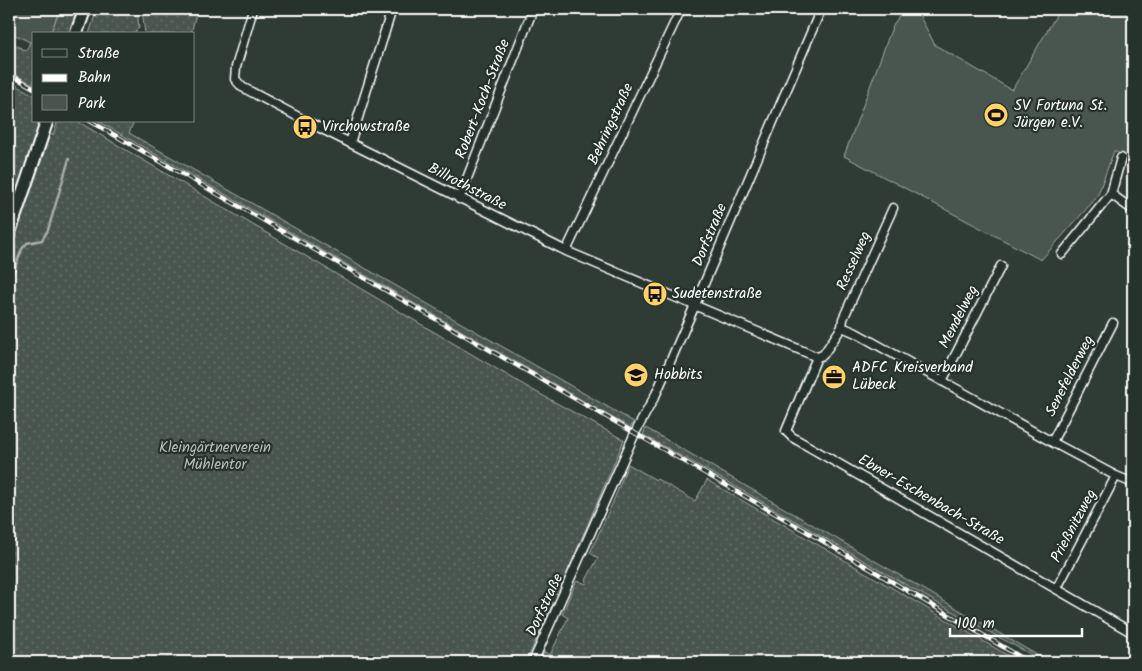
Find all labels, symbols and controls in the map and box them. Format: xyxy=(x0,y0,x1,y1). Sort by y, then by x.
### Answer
legend xyxy=(32,32,195,122)
street label: Robert-Koch-Straße xyxy=(449,35,517,162)
text: Straße xyxy=(78,42,120,66)
text: Bahn xyxy=(78,66,111,90)
street label: Behringstraße xyxy=(582,79,641,169)
text: Park xyxy=(78,92,106,116)
place label: SV Fortuna St. Jürgen e.V. xyxy=(1014,94,1107,135)
sports icon: SV Fortuna St. Jürgen e.V. xyxy=(983,102,1009,128)
bus stop icon: Virchowstraße xyxy=(292,114,318,140)
place label: Virchowstraße xyxy=(322,115,410,139)
street label: Billrothstraße xyxy=(423,157,511,217)
street label: Dorfstraße xyxy=(686,199,734,270)
street label: Resselweg xyxy=(830,227,878,295)
bus stop icon: Sudetenstraße xyxy=(642,281,668,307)
street label: Mendelweg xyxy=(933,281,985,353)
place label: Sudetenstraße xyxy=(672,282,762,306)
street label: Senefelderweg xyxy=(1039,331,1101,421)
place label: ADFC Kreisverband Lübeck xyxy=(852,356,973,397)
school or university icon: Hobbits xyxy=(623,362,649,388)
place label: Hobbits xyxy=(654,363,703,387)
office icon: ADFC Kreisverband Lübeck xyxy=(821,364,847,390)
park label: Kleingärtnerverein Mühlentor xyxy=(159,436,271,477)
street label: Ebner-Eschenbach-Straße xyxy=(853,448,1009,552)
street label: Prießnitzweg xyxy=(1045,485,1103,567)
street label: Dorfstraße xyxy=(520,569,570,640)
scale bar xyxy=(950,606,1082,638)
text: 100 m xyxy=(957,612,995,636)

